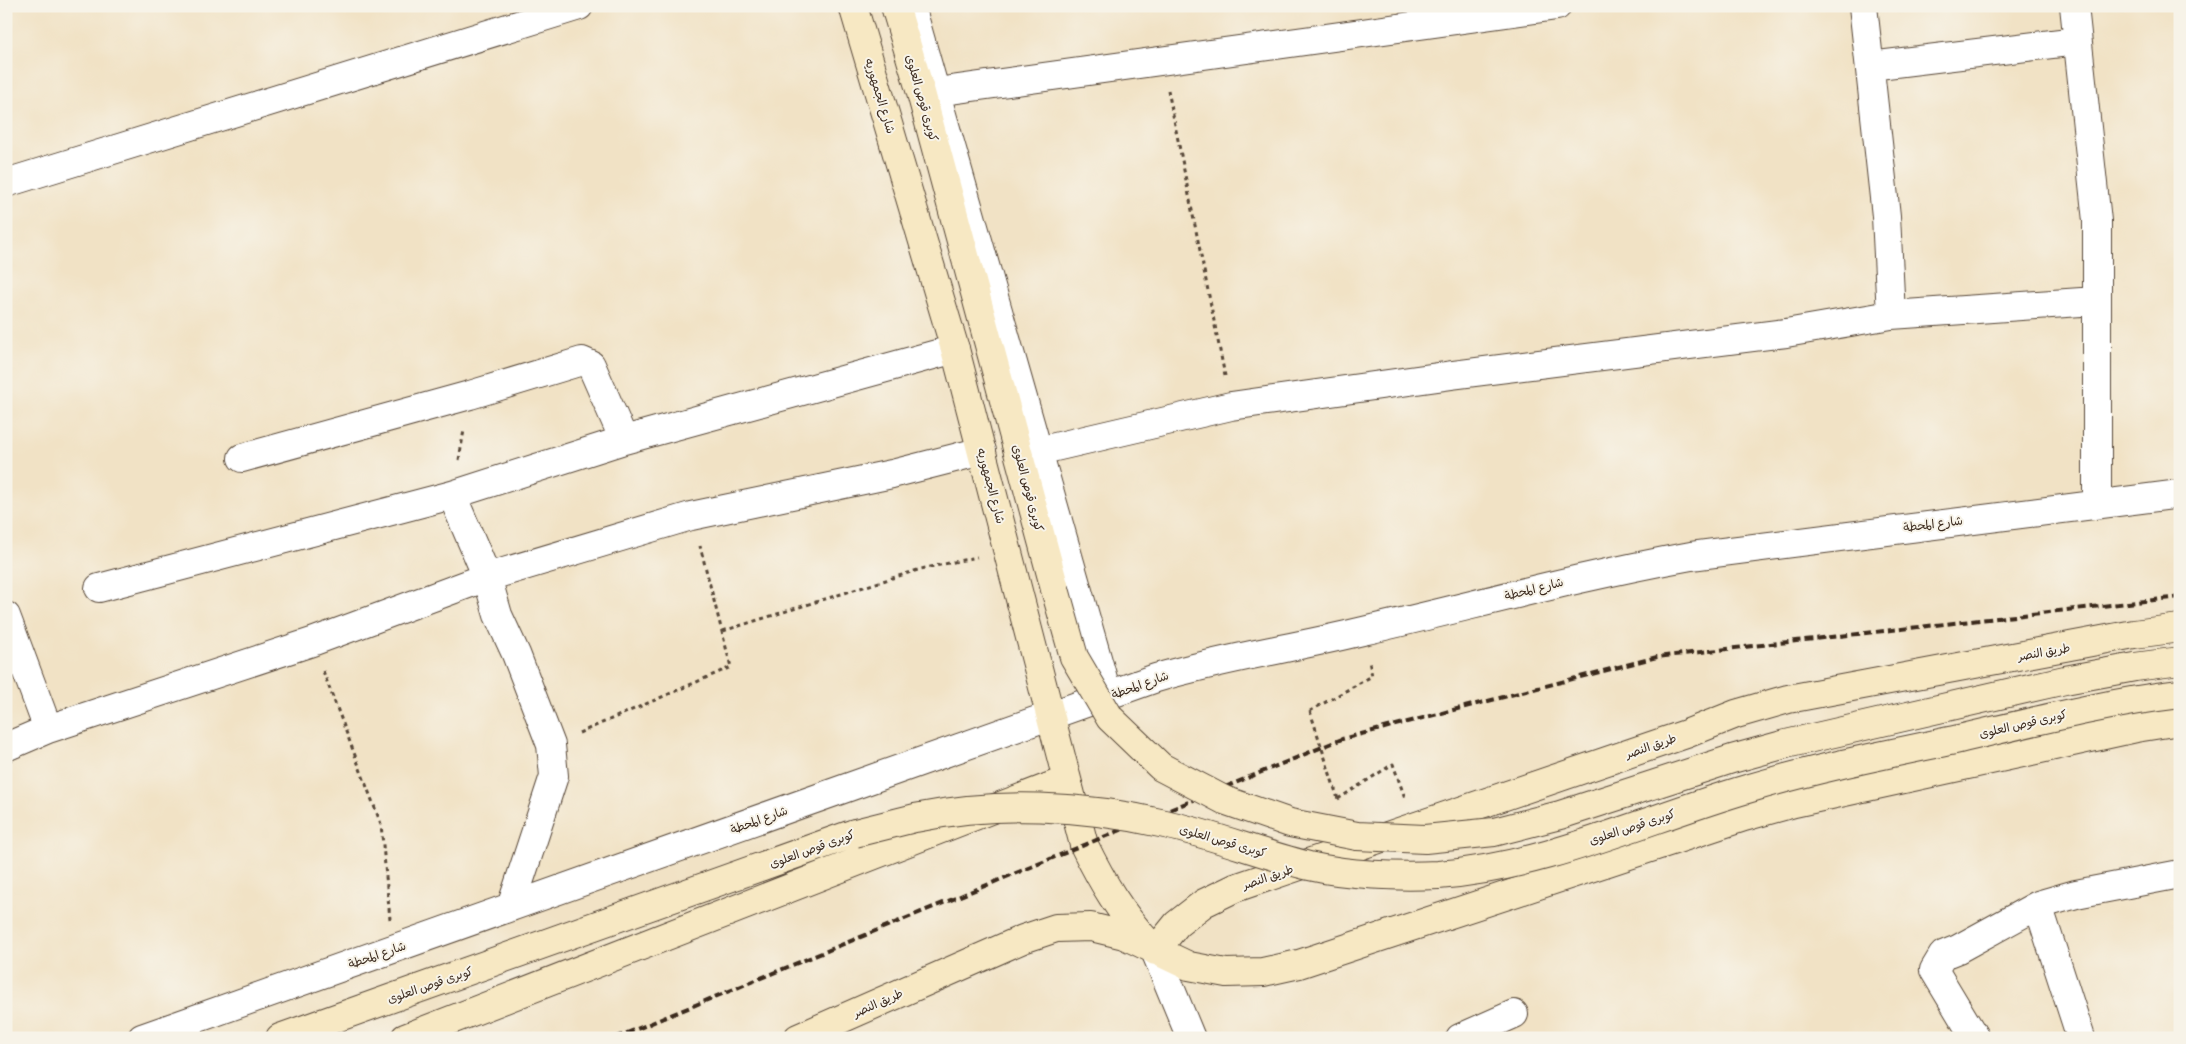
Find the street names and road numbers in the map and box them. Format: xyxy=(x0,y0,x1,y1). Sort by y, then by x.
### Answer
street label: كوبرى قوص العلوى xyxy=(902,53,941,143)
street label: شارع الجمهوريه xyxy=(860,57,898,136)
street label: كوبرى قوص العلوى xyxy=(1009,443,1046,533)
street label: شارع الجمهوريه xyxy=(972,447,1008,526)
street label: شارع المحطة xyxy=(1902,513,1964,537)
street label: شارع المحطة xyxy=(1503,575,1565,605)
street label: طريق النصر xyxy=(2016,641,2071,665)
street label: شارع المحطة xyxy=(1109,668,1171,704)
street label: كوبرى قوص العلوى xyxy=(1978,707,2068,742)
street label: طريق النصر xyxy=(1623,731,1679,762)
street label: شارع المحطة xyxy=(728,803,790,839)
street label: كوبرى قوص العلوى xyxy=(1587,807,1677,848)
street label: كوبرى قوص العلوى xyxy=(1178,822,1268,861)
street label: كوبرى قوص العلوى xyxy=(768,827,857,872)
street label: طريق النصر xyxy=(1240,862,1296,893)
street label: شارع المحطة xyxy=(346,939,408,973)
street label: كوبرى قوص العلوى xyxy=(385,964,475,1007)
street label: طريق النصر xyxy=(850,986,905,1021)

